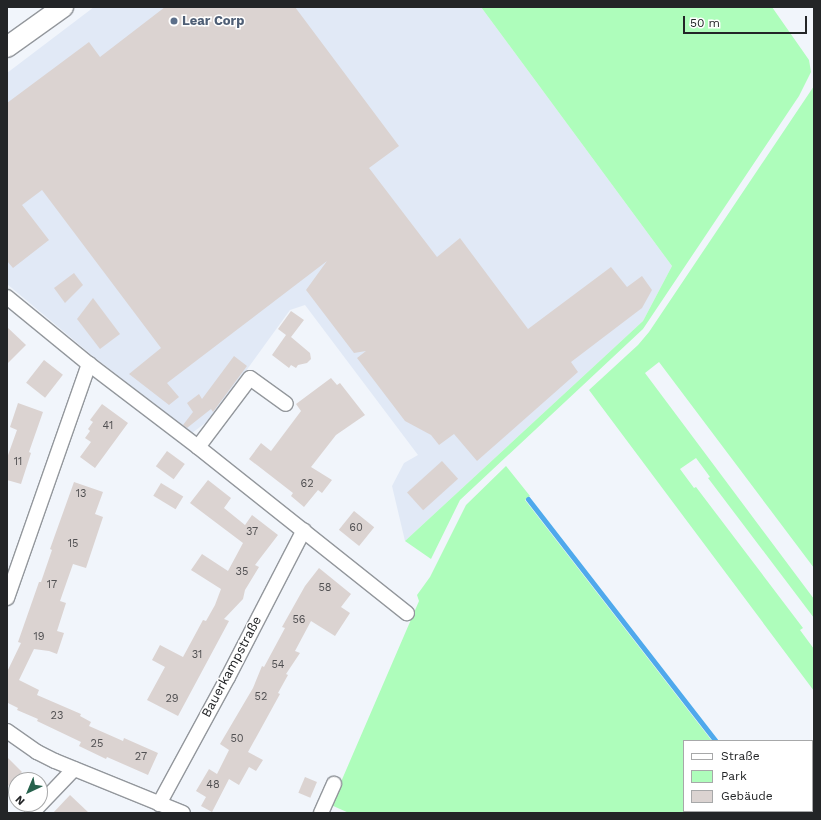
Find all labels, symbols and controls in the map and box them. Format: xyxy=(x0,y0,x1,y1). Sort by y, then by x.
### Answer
scale bar xyxy=(685,8,809,34)
place label: Lear Corp xyxy=(182,13,244,29)
marker: Lear Corp xyxy=(169,16,179,26)
text: 50 m xyxy=(690,16,720,30)
house number: 41 xyxy=(103,419,113,433)
house number: 11 xyxy=(14,455,22,469)
house number: 62 xyxy=(300,477,314,491)
house number: 13 xyxy=(76,487,86,501)
house number: 60 xyxy=(349,521,363,535)
house number: 37 xyxy=(246,525,258,539)
house number: 15 xyxy=(68,537,78,551)
house number: 35 xyxy=(236,565,248,579)
house number: 17 xyxy=(47,578,57,592)
house number: 58 xyxy=(318,581,332,595)
house number: 56 xyxy=(292,613,306,627)
street label: Bauerkampstraße xyxy=(199,614,265,720)
house number: 19 xyxy=(33,630,45,644)
house number: 31 xyxy=(192,648,202,662)
house number: 54 xyxy=(271,658,285,672)
house number: 52 xyxy=(255,690,267,704)
house number: 29 xyxy=(165,692,179,706)
house number: 23 xyxy=(51,709,63,723)
house number: 50 xyxy=(230,732,244,746)
house number: 25 xyxy=(91,737,103,751)
legend xyxy=(683,740,813,812)
text: Straße xyxy=(721,749,760,763)
house number: 27 xyxy=(135,750,147,764)
text: Park xyxy=(721,769,747,783)
north arrow xyxy=(8,772,48,812)
house number: 48 xyxy=(206,778,220,792)
text: Gebäude xyxy=(721,789,773,803)
text: N xyxy=(13,793,27,808)

